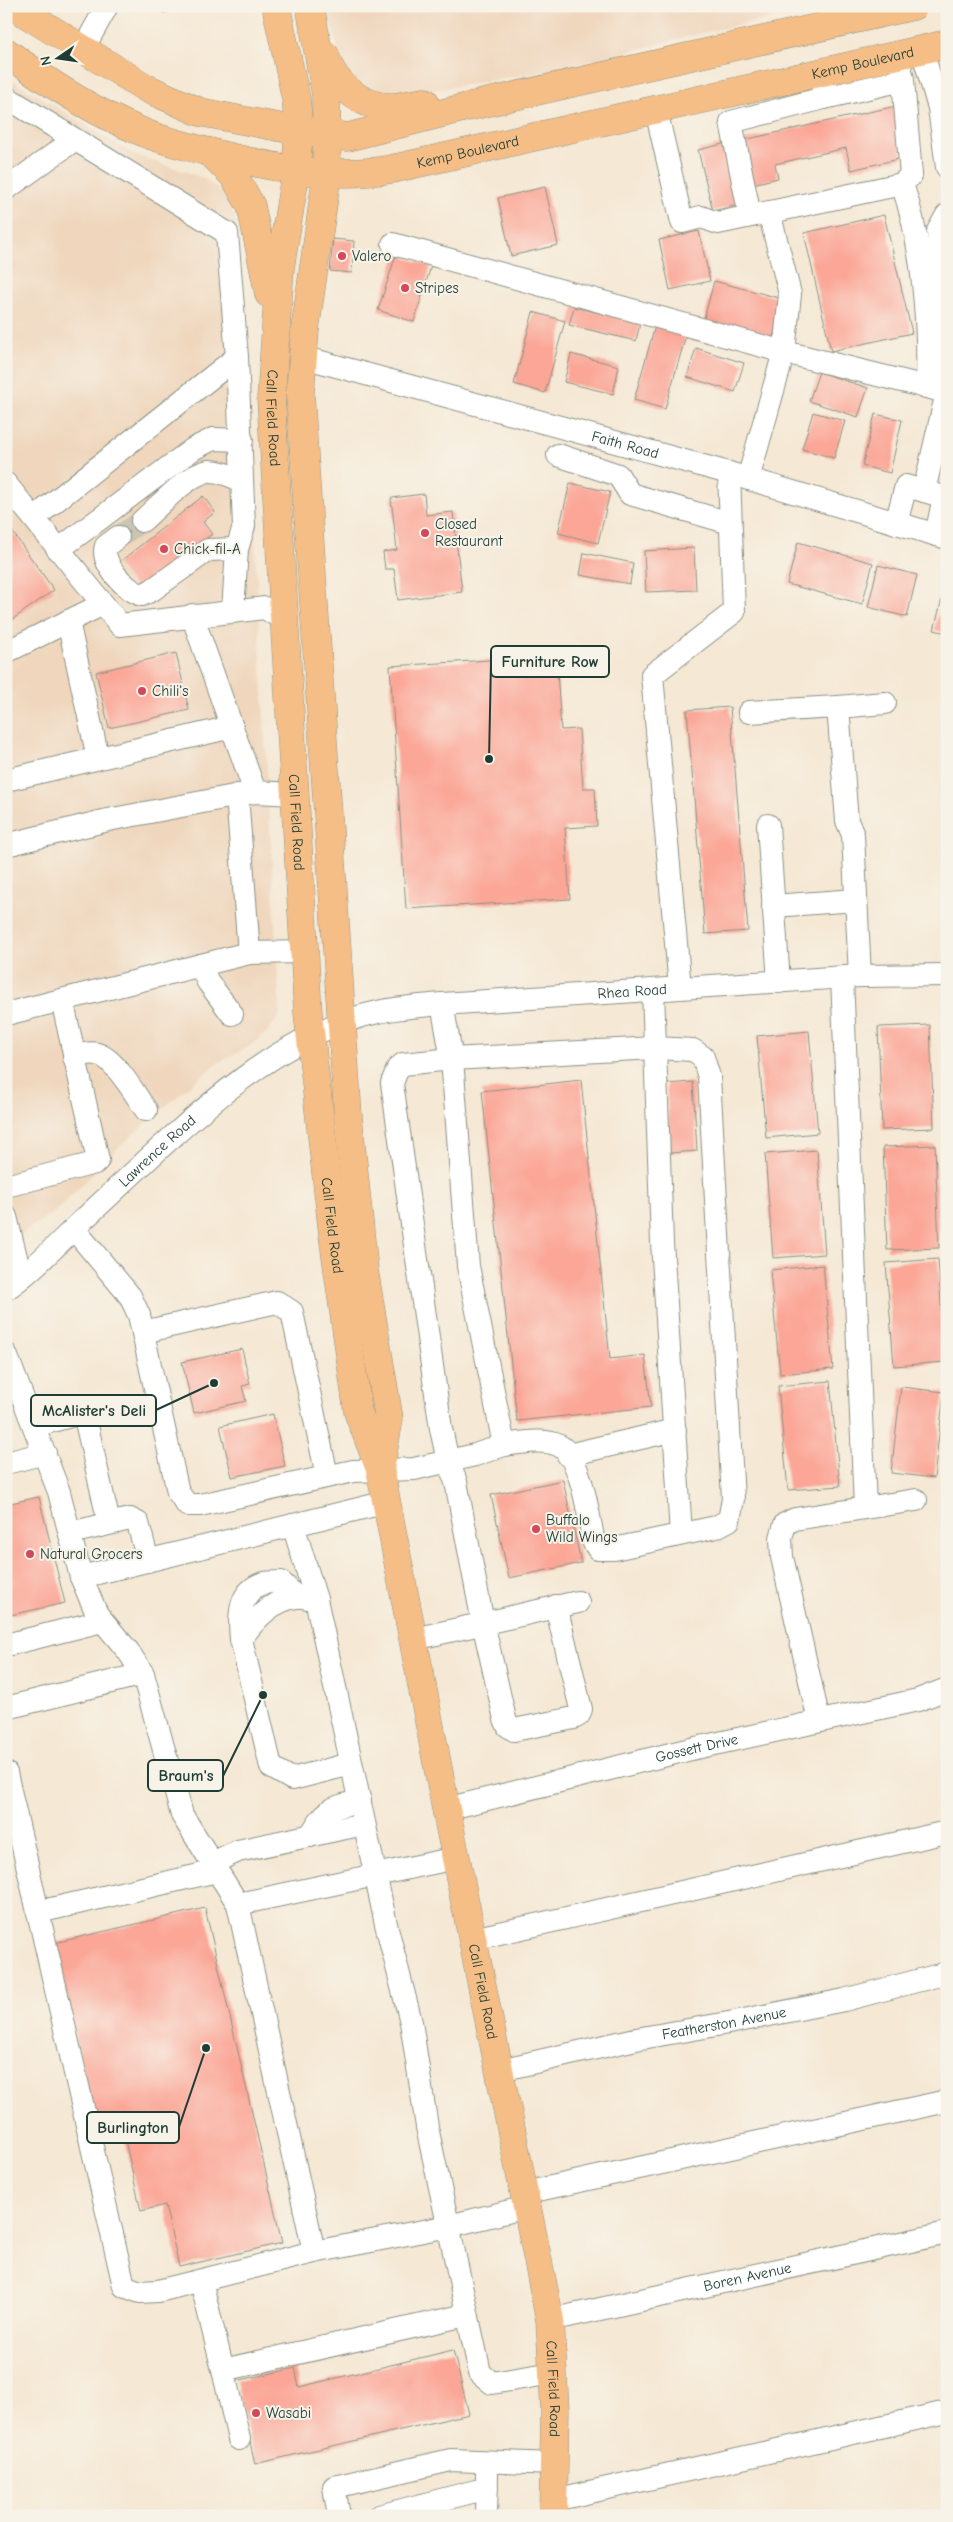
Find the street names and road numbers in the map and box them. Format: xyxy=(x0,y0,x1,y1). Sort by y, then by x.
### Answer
street label: Kemp Boulevard xyxy=(810,43,916,83)
street label: Kemp Boulevard xyxy=(415,132,521,172)
street label: Call Field Road xyxy=(262,369,284,467)
street label: Faith Road xyxy=(590,427,661,462)
street label: Call Field Road xyxy=(285,773,308,871)
street label: Rhea Road xyxy=(597,980,667,1003)
street label: Lawrence Road xyxy=(115,1111,199,1191)
street label: Call Field Road xyxy=(318,1176,347,1275)
street label: Gossett Drive xyxy=(653,1730,740,1766)
street label: Call Field Road xyxy=(465,1942,502,2041)
street label: Featherston Avenue xyxy=(661,2003,788,2043)
street label: Boren Avenue xyxy=(702,2258,793,2295)
street label: Call Field Road xyxy=(542,2340,564,2437)

